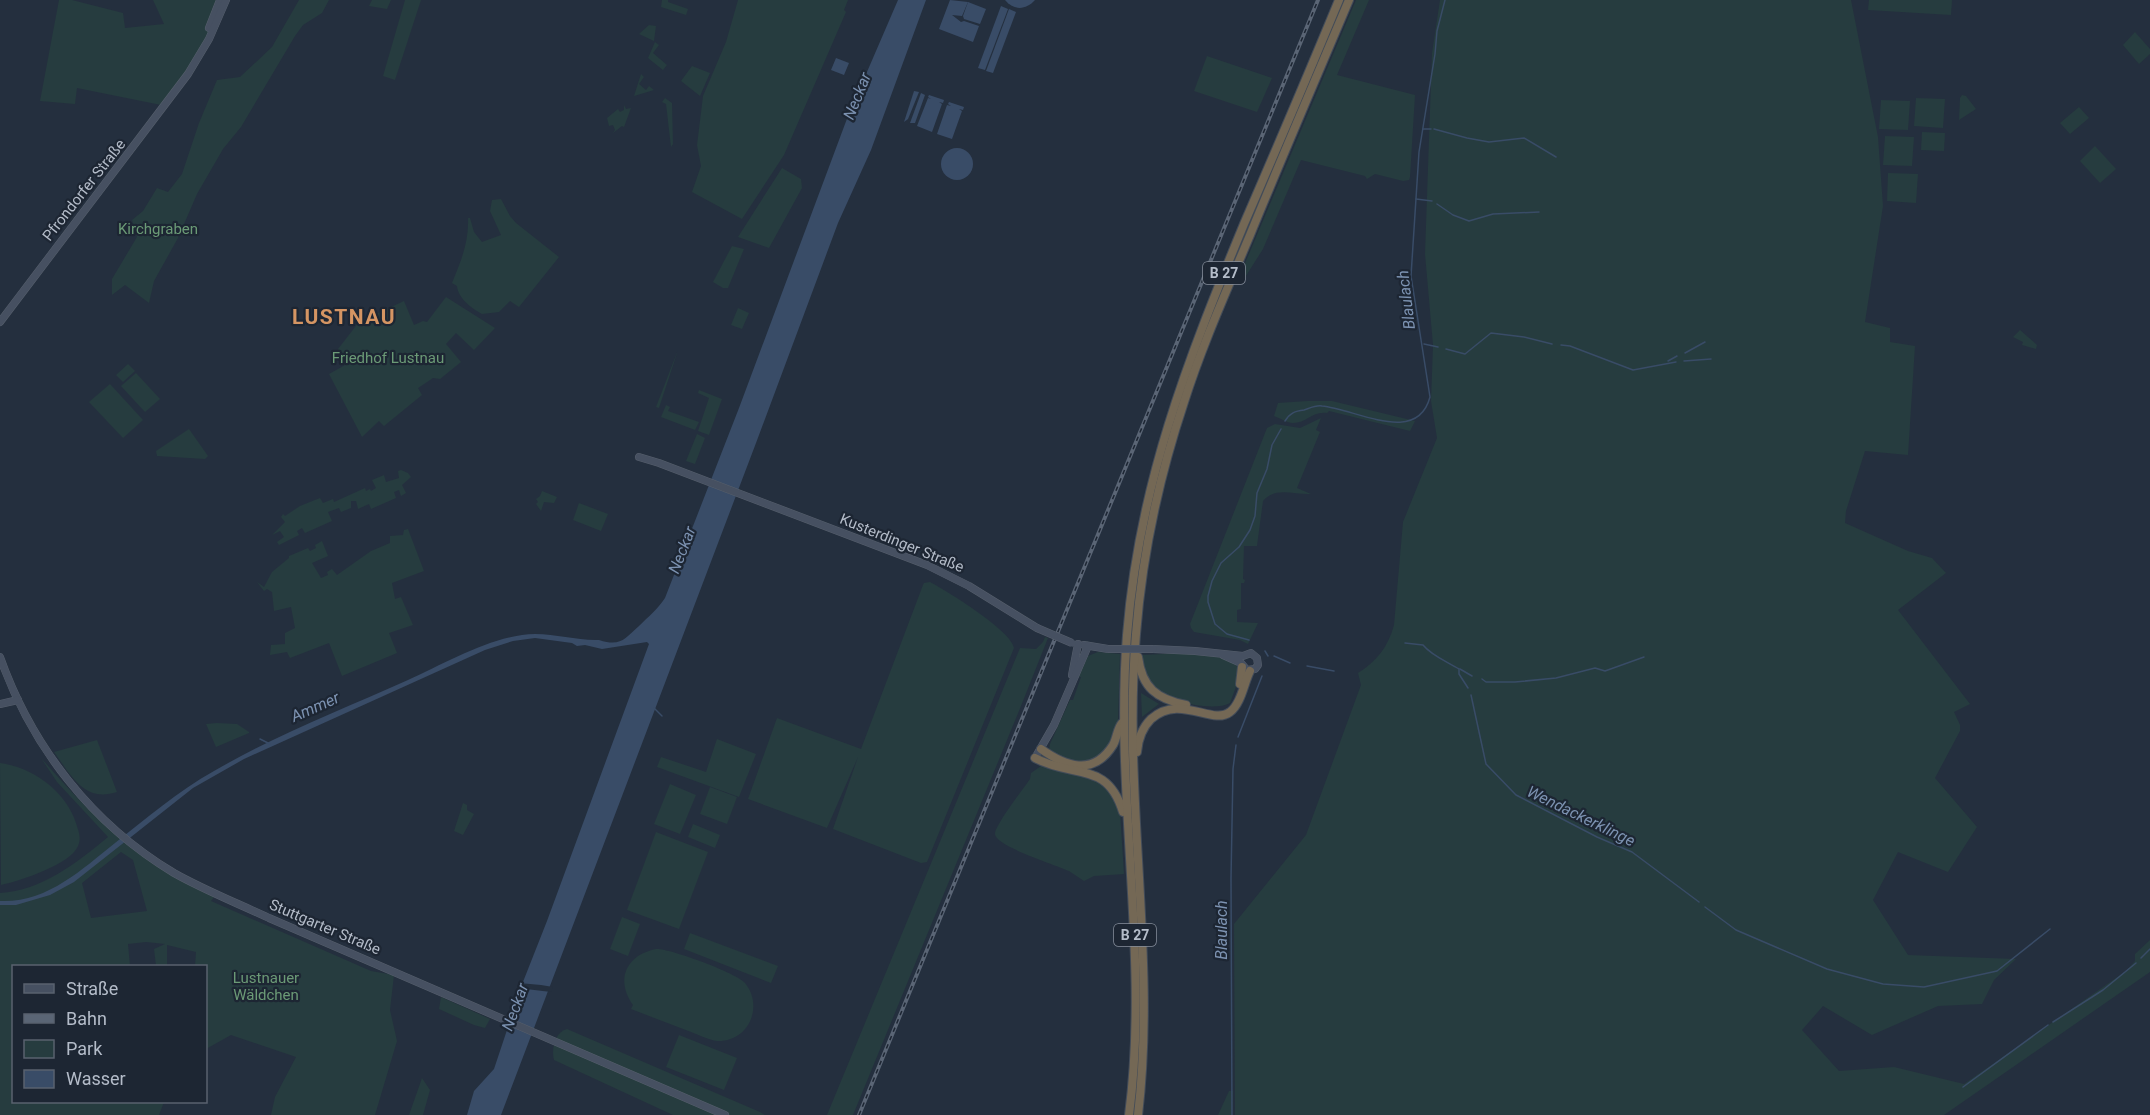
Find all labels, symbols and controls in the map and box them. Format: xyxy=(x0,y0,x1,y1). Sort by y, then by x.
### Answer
water label: Neckar xyxy=(839,69,875,122)
street label: Pfrondorfer Straße xyxy=(39,136,129,244)
park label: Kirchgraben xyxy=(118,220,198,238)
road number: B 27 xyxy=(1203,262,1245,284)
water label: Blaulach xyxy=(1393,269,1419,331)
district label: LUSTNAU xyxy=(292,305,396,329)
park label: Friedhof Lustnau xyxy=(332,349,444,367)
street label: Kusterdinger Straße xyxy=(837,510,967,576)
water label: Neckar xyxy=(664,523,700,576)
water label: Ammer xyxy=(287,688,343,726)
water label: Wendackerklinge xyxy=(1524,782,1638,850)
street label: Stuttgarter Straße xyxy=(267,895,383,959)
water label: Blaulach xyxy=(1212,900,1231,960)
road number: B 27 xyxy=(1114,924,1156,946)
legend xyxy=(12,965,207,1103)
park label: Lustnauer Wäldchen xyxy=(233,969,299,1004)
text: Straße xyxy=(66,978,118,999)
water label: Neckar xyxy=(498,980,533,1033)
text: Bahn xyxy=(66,1008,107,1029)
text: Park xyxy=(66,1038,103,1059)
text: Wasser xyxy=(66,1068,126,1089)

